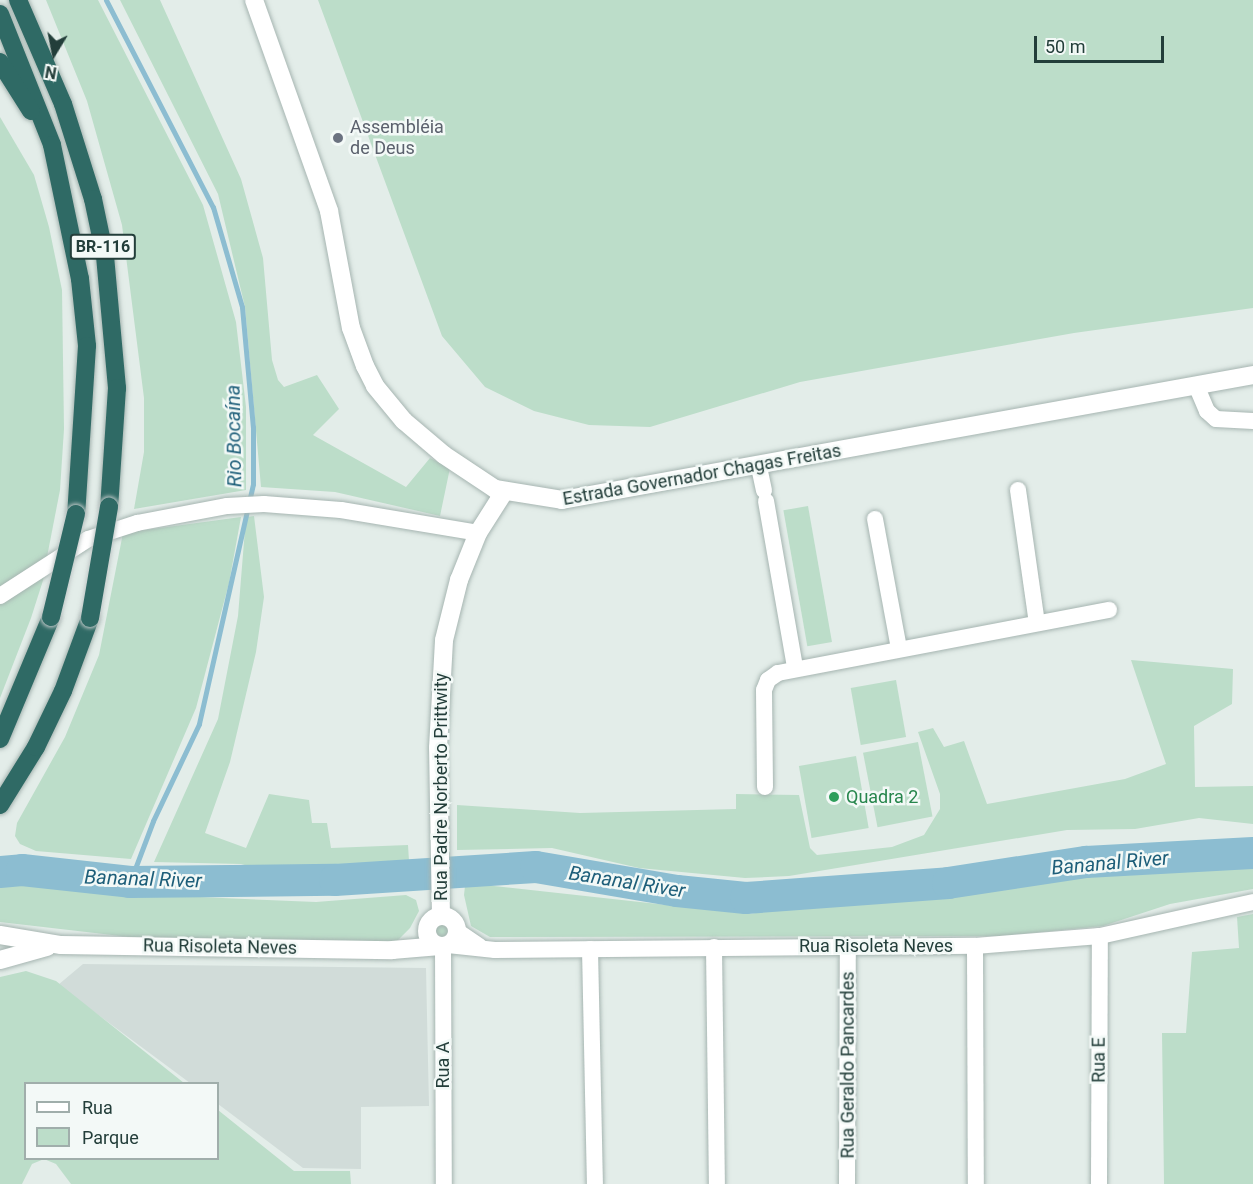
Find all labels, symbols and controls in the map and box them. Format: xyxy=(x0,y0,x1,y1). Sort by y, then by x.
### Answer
north arrow xyxy=(24,24,84,84)
scale bar xyxy=(1037,24,1168,62)
text: 50 m xyxy=(1045,36,1085,57)
text: N xyxy=(44,62,58,83)
place label: Assembléia de Deus xyxy=(350,117,444,160)
marker: Assembléia de Deus xyxy=(331,131,345,145)
road number: BR-116 xyxy=(68,234,138,260)
water label: Rio Bocaína xyxy=(221,385,247,487)
street label: Estrada Governador Chagas Freitas xyxy=(561,440,843,510)
street label: Rua Padre Norberto Prittwity xyxy=(430,673,452,901)
place label: Quadra 2 xyxy=(846,786,918,808)
marker: Quadra 2 xyxy=(827,790,841,804)
water label: Bananal River xyxy=(1050,846,1170,880)
water label: Bananal River xyxy=(567,861,687,903)
water label: Bananal River xyxy=(84,865,202,893)
street label: Rua Risoleta Neves xyxy=(143,935,297,959)
street label: Rua Risoleta Neves xyxy=(799,935,953,957)
street label: Rua Geraldo Pancardes xyxy=(837,972,859,1158)
street label: Rua E xyxy=(1088,1037,1110,1083)
street label: Rua A xyxy=(432,1041,454,1089)
legend xyxy=(24,1082,219,1160)
text: Rua xyxy=(82,1097,113,1118)
text: Parque xyxy=(82,1127,139,1148)

